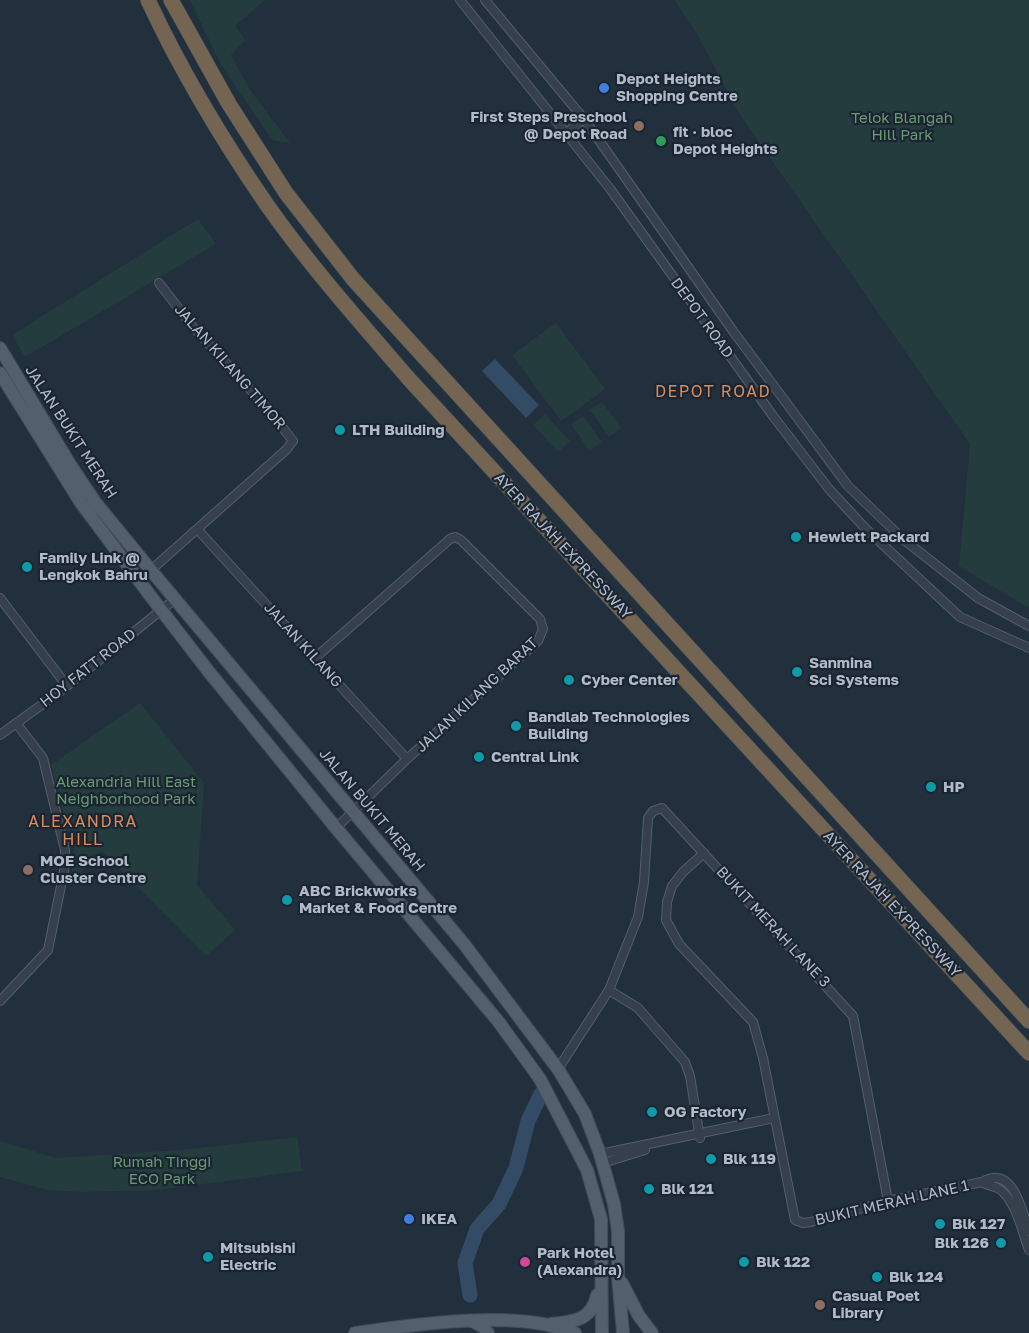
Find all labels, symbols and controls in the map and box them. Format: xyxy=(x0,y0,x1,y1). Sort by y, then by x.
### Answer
place label: Depot Heights Shopping Centre xyxy=(616,70,738,105)
marker: Depot Heights Shopping Centre xyxy=(597,81,611,95)
place label: First Steps Preschool @ Depot Road xyxy=(470,108,627,143)
park label: Telok Blangah Hill Park xyxy=(851,109,953,144)
marker: First Steps Preschool @ Depot Road xyxy=(632,119,646,133)
place label: fit · bloc Depot Heights xyxy=(673,123,778,158)
marker: fit · bloc Depot Heights xyxy=(654,134,668,148)
street label: DEPOT ROAD xyxy=(667,274,737,362)
street label: JALAN KILANG TIMOR xyxy=(171,301,289,433)
street label: JALAN BUKIT MERAH xyxy=(21,362,121,502)
district label: DEPOT ROAD xyxy=(655,382,771,402)
place label: LTH Building xyxy=(352,421,444,439)
marker: LTH Building xyxy=(333,423,347,437)
street label: AYER RAJAH EXPRESSWAY xyxy=(490,469,636,623)
place label: Hewlett Packard xyxy=(808,528,929,546)
marker: Hewlett Packard xyxy=(789,530,803,544)
place label: Family Link @ Lengkok Bahru xyxy=(39,549,148,584)
marker: Family Link @ Lengkok Bahru xyxy=(20,560,34,574)
street label: JALAN KILANG xyxy=(260,599,346,691)
street label: HOY FATT ROAD xyxy=(36,625,140,711)
street label: JALAN KILANG BARAT xyxy=(412,634,542,756)
place label: Sanmina Sci Systems xyxy=(809,654,899,689)
marker: Sanmina Sci Systems xyxy=(790,665,804,679)
place label: Cyber Center xyxy=(581,671,678,689)
marker: Cyber Center xyxy=(562,673,576,687)
place label: Bandlab Technologies Building xyxy=(528,708,690,743)
marker: Bandlab Technologies Building xyxy=(509,719,523,733)
street label: JALAN BUKIT MERAH xyxy=(315,745,429,875)
place label: Central Link xyxy=(491,748,579,766)
marker: Central Link xyxy=(472,750,486,764)
park label: Alexandria Hill East Neighborhood Park xyxy=(56,773,196,808)
place label: HP xyxy=(943,778,964,796)
marker: HP xyxy=(924,780,938,794)
district label: ALEXANDRA HILL xyxy=(28,812,138,850)
street label: AYER RAJAH EXPRESSWAY xyxy=(819,827,965,981)
place label: MOE School Cluster Centre xyxy=(40,852,146,887)
marker: MOE School Cluster Centre xyxy=(21,863,35,877)
street label: BUKIT MERAH LANE 3 xyxy=(712,863,834,991)
place label: ABC Brickworks Market & Food Centre xyxy=(299,882,457,917)
marker: ABC Brickworks Market & Food Centre xyxy=(280,893,294,907)
place label: OG Factory xyxy=(664,1103,746,1121)
marker: OG Factory xyxy=(645,1105,659,1119)
place label: Blk 119 xyxy=(723,1150,776,1168)
marker: Blk 119 xyxy=(704,1152,718,1166)
park label: Rumah Tinggi ECO Park xyxy=(113,1153,211,1188)
street label: BUKIT MERAH LANE 1 xyxy=(813,1177,971,1229)
place label: Blk 121 xyxy=(661,1180,714,1198)
marker: Blk 121 xyxy=(642,1182,656,1196)
place label: IKEA xyxy=(421,1210,457,1228)
marker: IKEA xyxy=(402,1212,416,1226)
place label: Blk 127 xyxy=(952,1215,1005,1233)
marker: Blk 127 xyxy=(933,1217,947,1231)
place label: Blk 126 xyxy=(935,1234,989,1252)
marker: Blk 126 xyxy=(994,1236,1008,1250)
place label: Mitsubishi Electric xyxy=(220,1239,296,1274)
place label: Park Hotel (Alexandra) xyxy=(537,1244,622,1279)
marker: Mitsubishi Electric xyxy=(201,1250,215,1264)
place label: Blk 122 xyxy=(756,1253,810,1271)
marker: Park Hotel (Alexandra) xyxy=(518,1255,532,1269)
marker: Blk 122 xyxy=(737,1255,751,1269)
place label: Blk 124 xyxy=(889,1268,943,1286)
marker: Blk 124 xyxy=(870,1270,884,1284)
place label: Casual Poet Library xyxy=(832,1287,920,1322)
marker: Casual Poet Library xyxy=(813,1298,827,1312)

